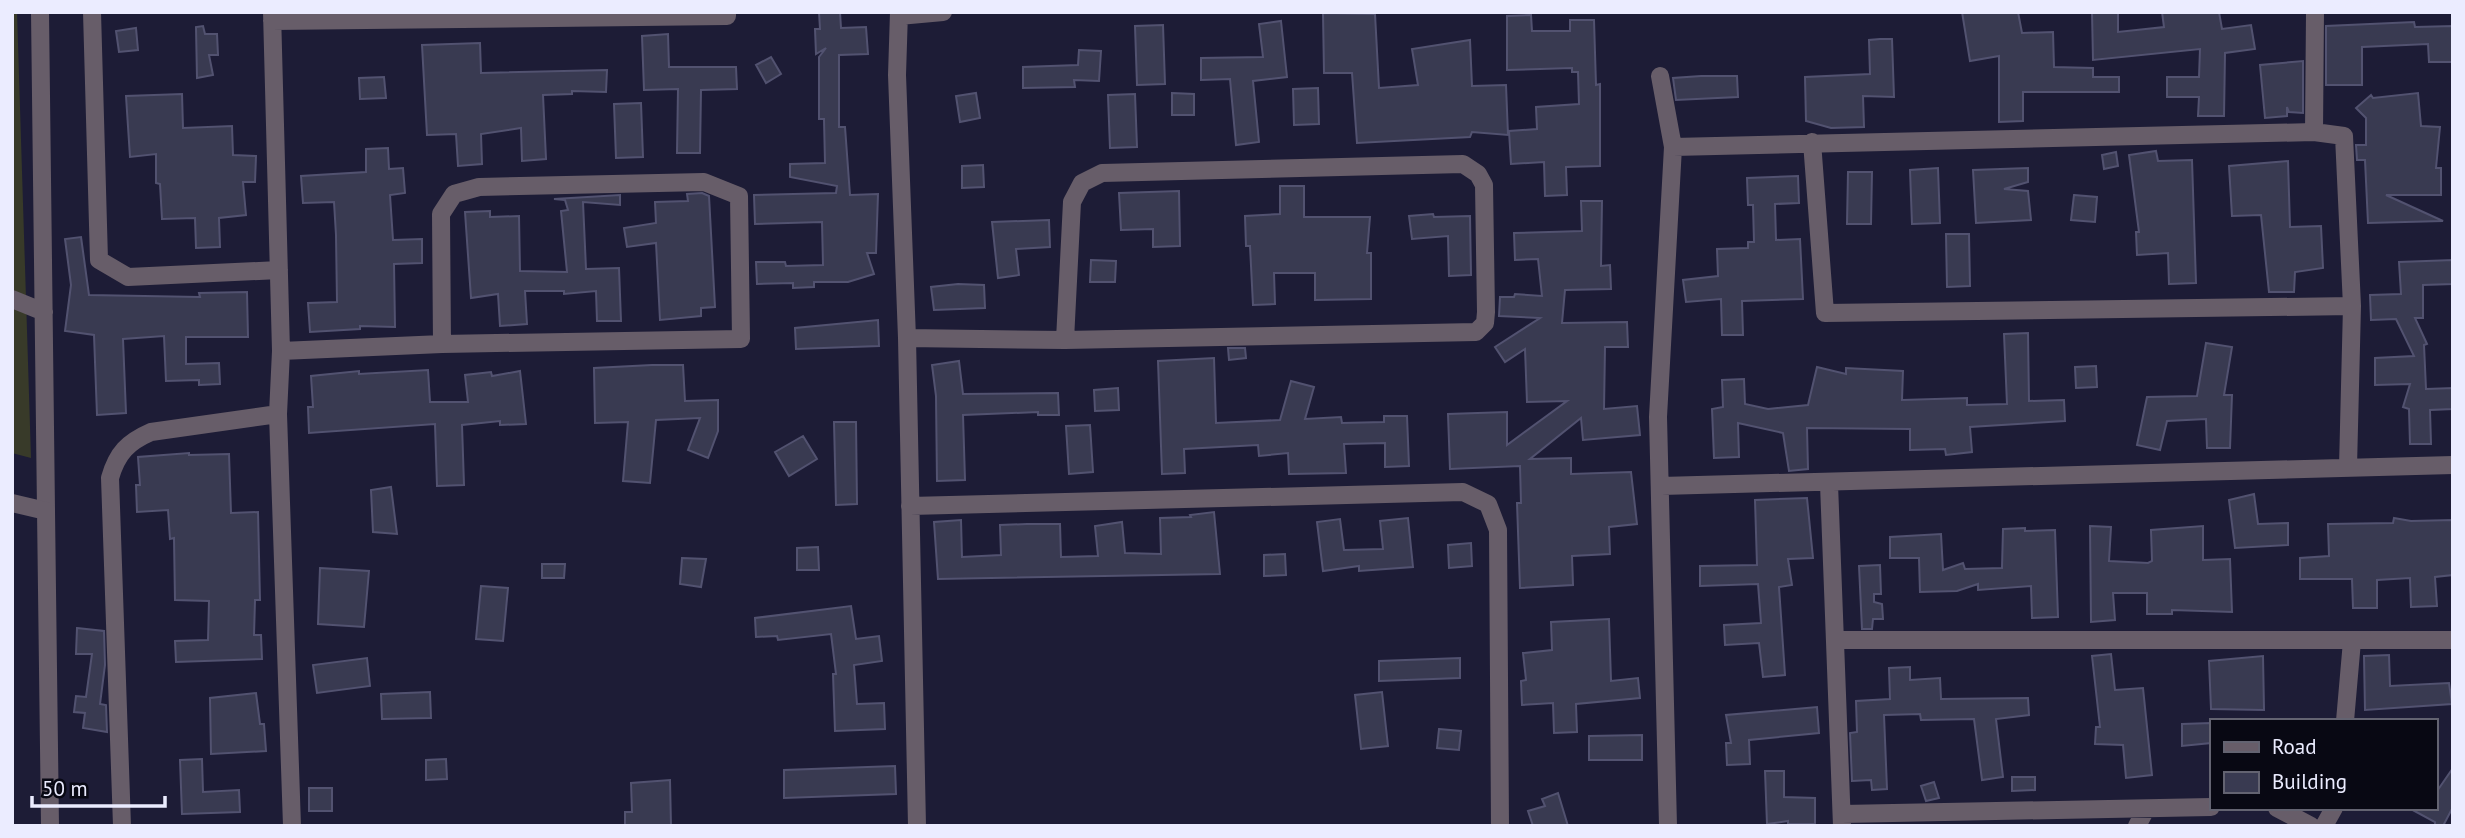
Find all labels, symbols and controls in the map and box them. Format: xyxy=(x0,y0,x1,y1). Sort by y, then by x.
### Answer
legend xyxy=(2210,719,2437,810)
text: Road xyxy=(2272,733,2316,760)
scale bar xyxy=(32,764,164,808)
text: Building xyxy=(2272,768,2347,795)
text: 50 m xyxy=(42,775,88,802)

